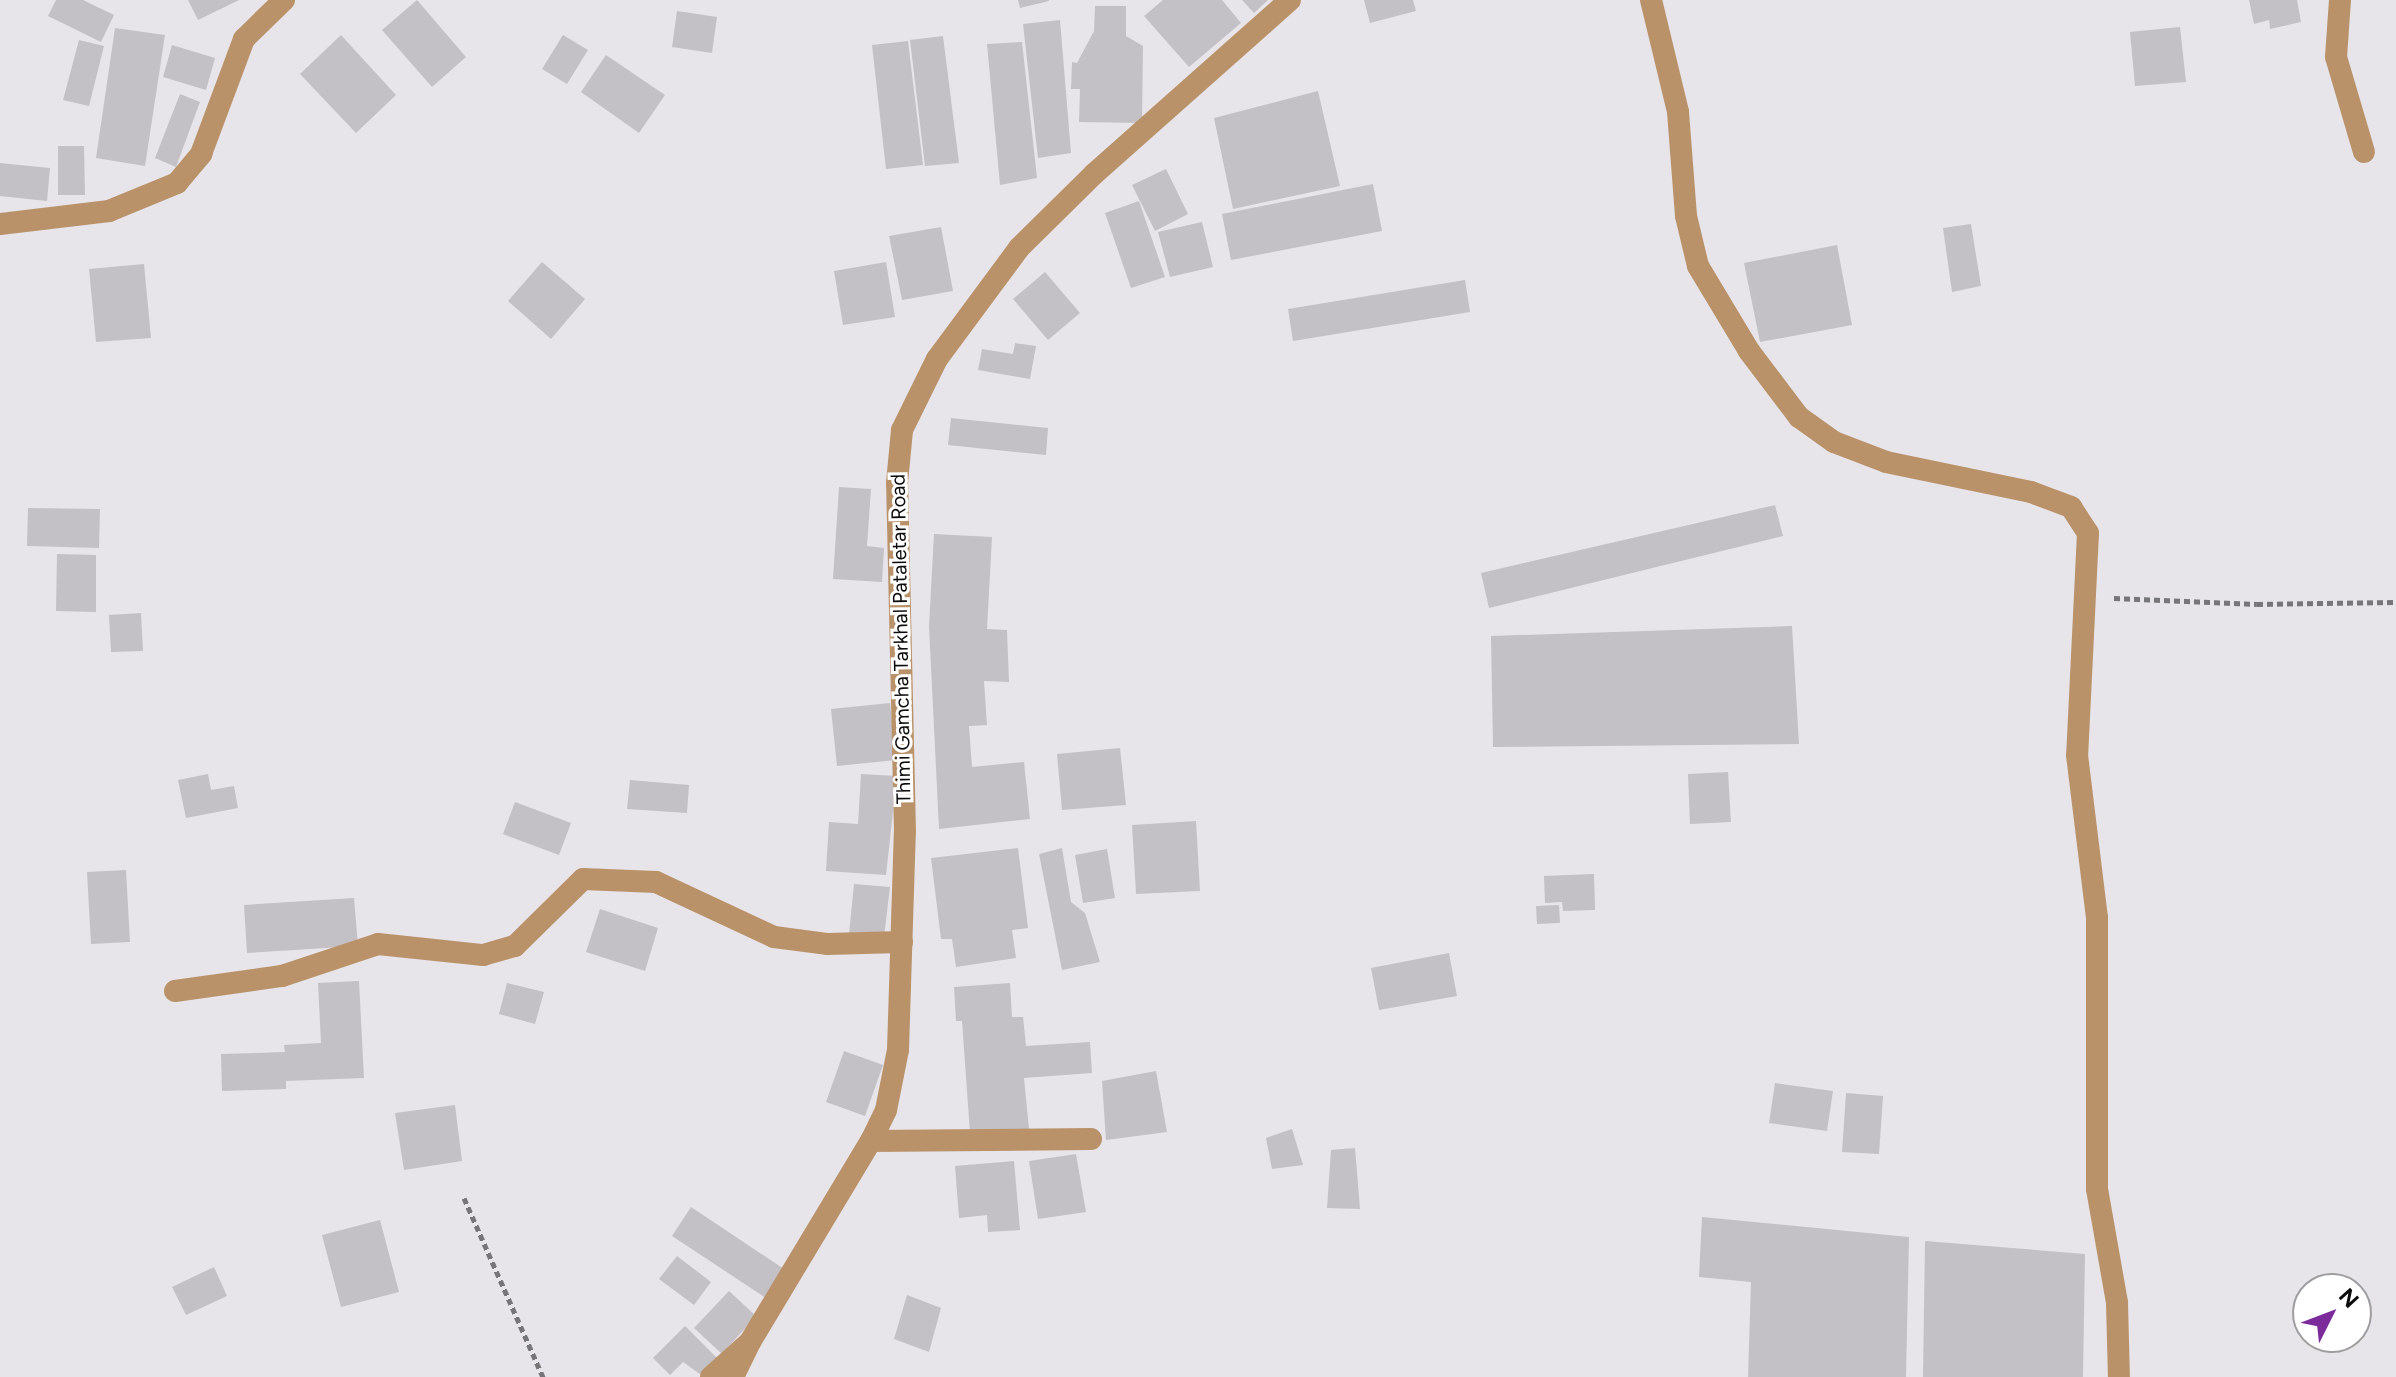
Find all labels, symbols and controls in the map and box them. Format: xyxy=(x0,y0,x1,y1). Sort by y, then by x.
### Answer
street label: Thimi Gamcha Tarkhal Pataletar Road xyxy=(886,474,916,804)
north arrow xyxy=(2292,1273,2372,1353)
text: N xyxy=(2333,1283,2364,1313)

